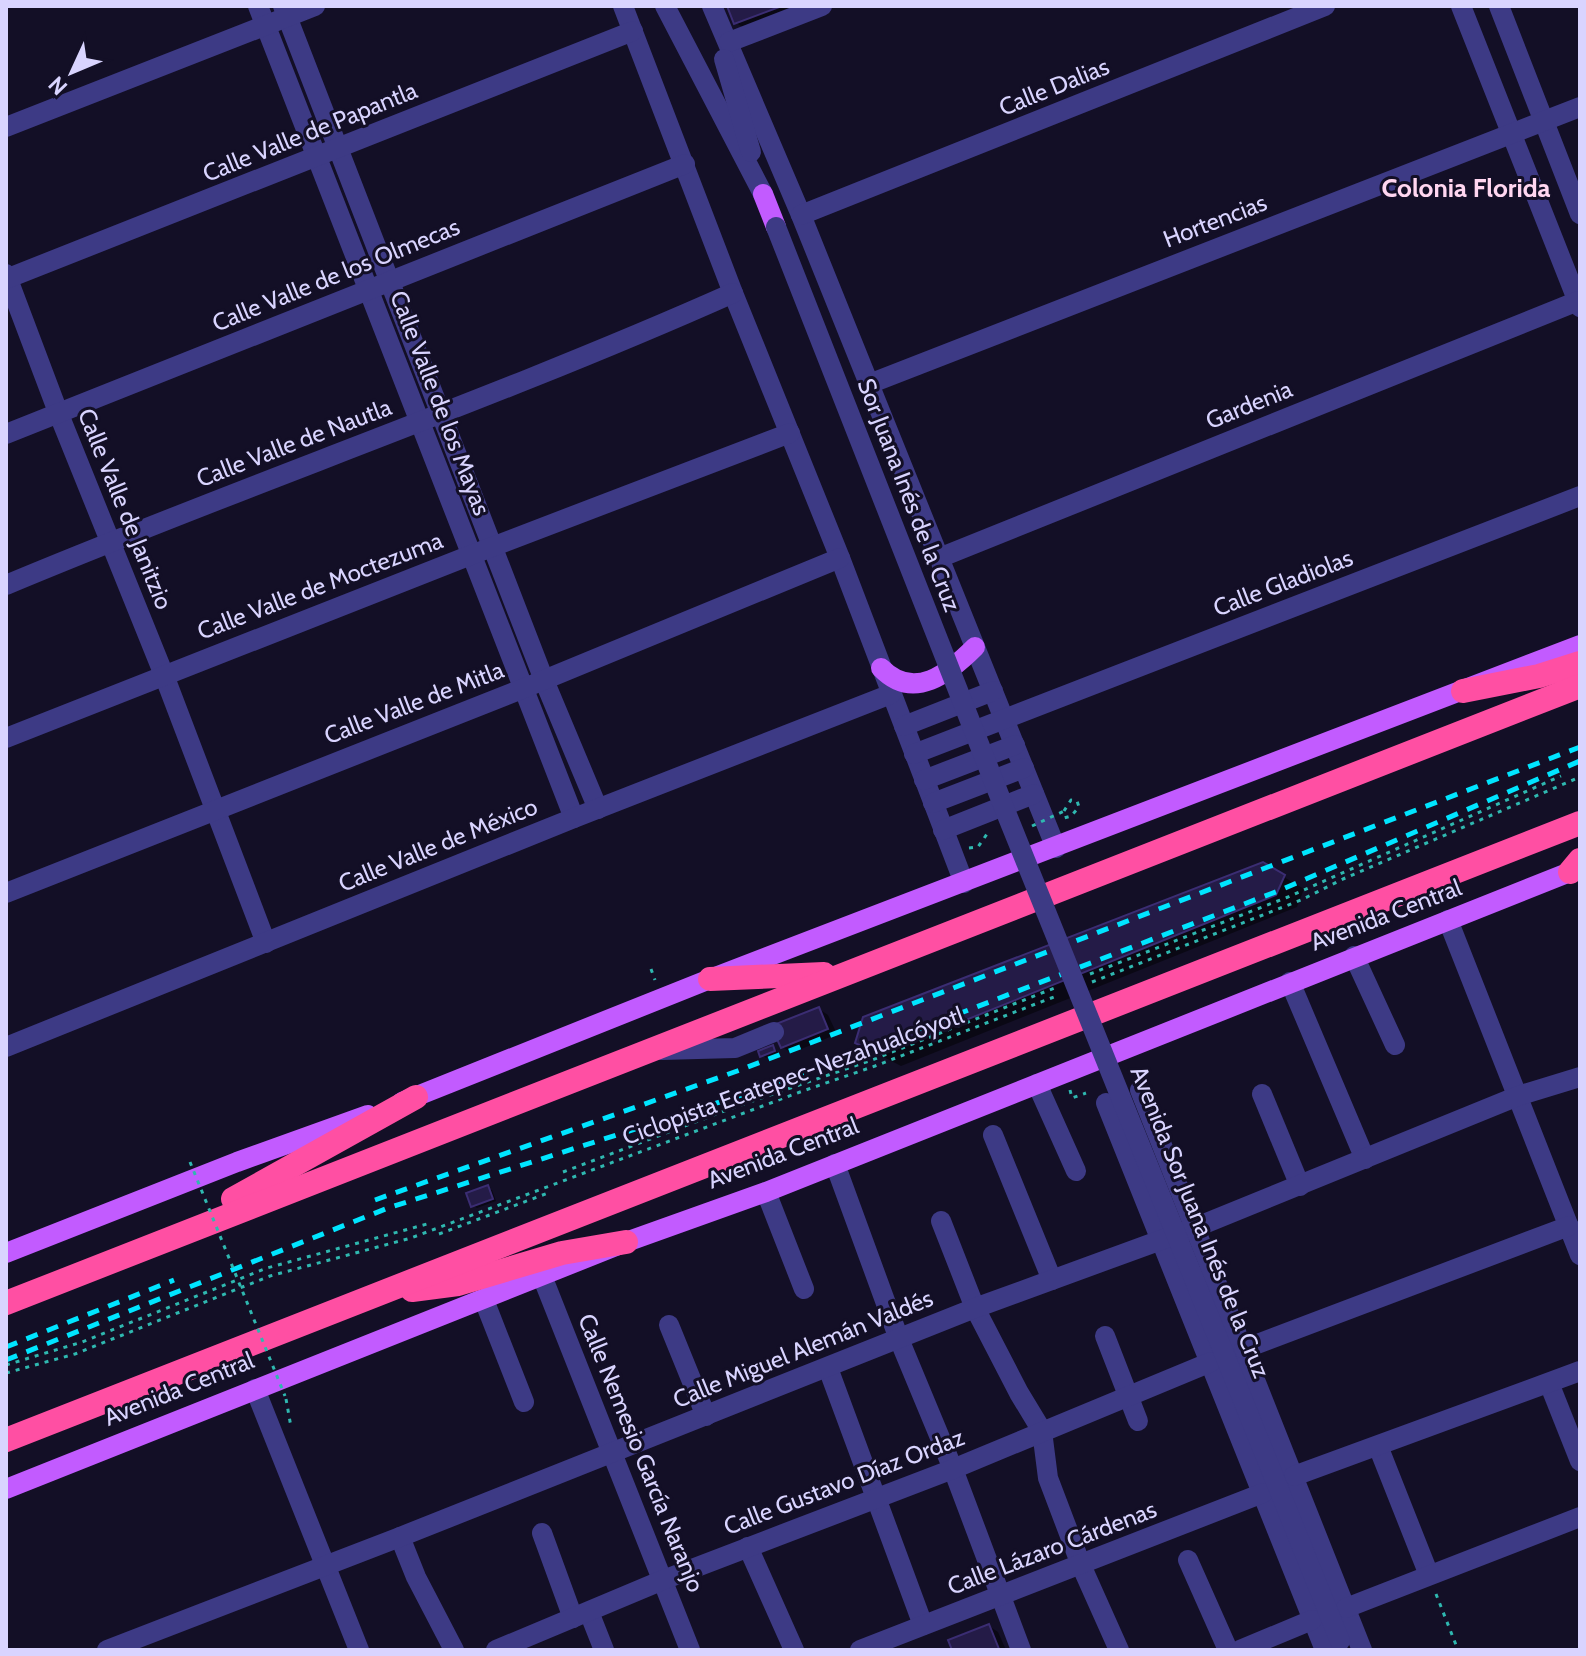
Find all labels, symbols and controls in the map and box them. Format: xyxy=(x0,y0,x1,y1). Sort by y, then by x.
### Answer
north arrow xyxy=(32,32,112,112)
street label: Calle Dalias xyxy=(995,51,1113,122)
text: N xyxy=(43,71,73,101)
street label: Calle Valle de Papantla xyxy=(198,75,422,188)
district label: Colonia Florida xyxy=(1382,172,1551,204)
street label: Hortencias xyxy=(1159,188,1271,254)
street label: Calle Valle de los Olmecas xyxy=(208,212,464,337)
street label: Calle Valle de los Mayas xyxy=(384,286,497,519)
street label: Sor Juana Inés de la Cruz xyxy=(852,374,967,615)
street label: Gardenia xyxy=(1201,374,1297,435)
street label: Calle Valle de Nautla xyxy=(192,392,396,493)
street label: Calle Valle de Janitzio xyxy=(72,404,179,613)
street label: Calle Valle de Moctezuma xyxy=(193,525,447,646)
street label: Calle Gladiolas xyxy=(1209,543,1357,622)
street label: Calle Valle de Mitla xyxy=(320,655,508,750)
street label: Calle Valle de México xyxy=(334,791,542,898)
street label: Avenida Central xyxy=(1306,872,1466,957)
street label: Ciclopista Ecatepec-Nezahualcóyotl xyxy=(618,1000,968,1151)
street label: Avenida Sor Juana Inés de la Cruz xyxy=(1125,1062,1276,1382)
street label: Avenida Central xyxy=(703,1110,863,1195)
street label: Calle Miguel Alemán Valdés xyxy=(669,1283,937,1414)
street label: Calle Nemesio García Naranjo xyxy=(572,1309,711,1596)
street label: Avenida Central xyxy=(100,1345,258,1432)
street label: Calle Gustavo Díaz Ordaz xyxy=(719,1422,968,1541)
street label: Calle Lázaro Cárdenas xyxy=(943,1494,1160,1601)

